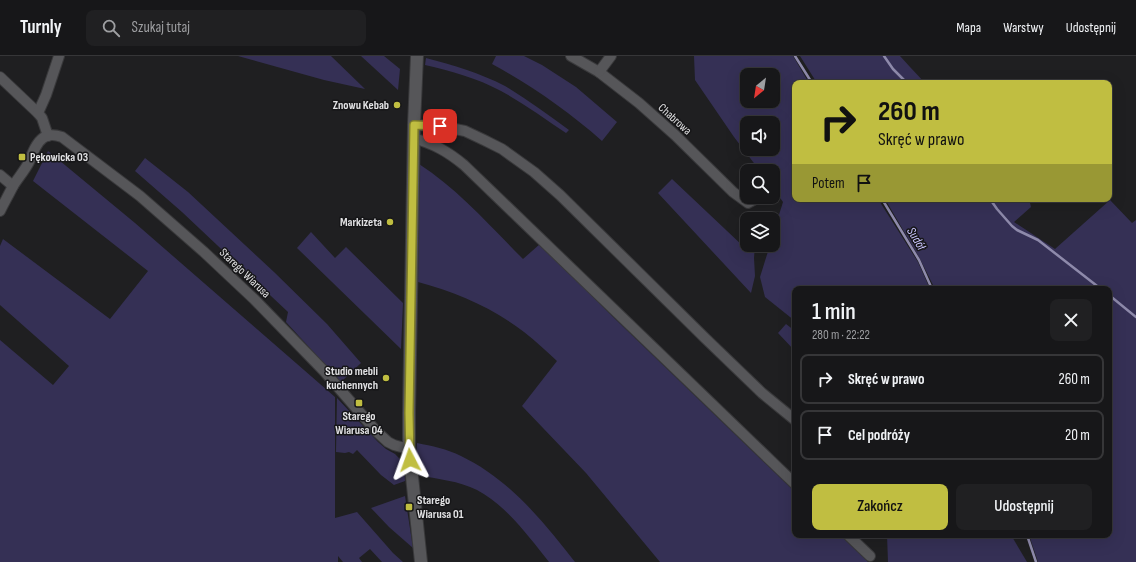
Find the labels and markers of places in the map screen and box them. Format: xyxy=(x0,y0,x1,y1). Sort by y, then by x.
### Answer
place label: Znowu Kebab xyxy=(333,98,389,113)
marker: Znowu Kebab xyxy=(392,100,402,110)
pin xyxy=(423,109,457,143)
place label: Pękowicka 03 xyxy=(30,150,88,165)
marker: Pękowicka 03 xyxy=(17,152,27,162)
place label: Markizeta xyxy=(340,215,382,230)
marker: Markizeta xyxy=(385,217,395,227)
place label: Studio mebli kuchennych xyxy=(325,364,378,393)
marker: Studio mebli kuchennych xyxy=(381,373,391,383)
marker: Starego Wiarusa 04 xyxy=(354,398,364,408)
place label: Starego Wiarusa 04 xyxy=(335,409,383,438)
place label: Starego Wiarusa 01 xyxy=(417,493,464,522)
marker: Starego Wiarusa 01 xyxy=(404,502,414,512)

